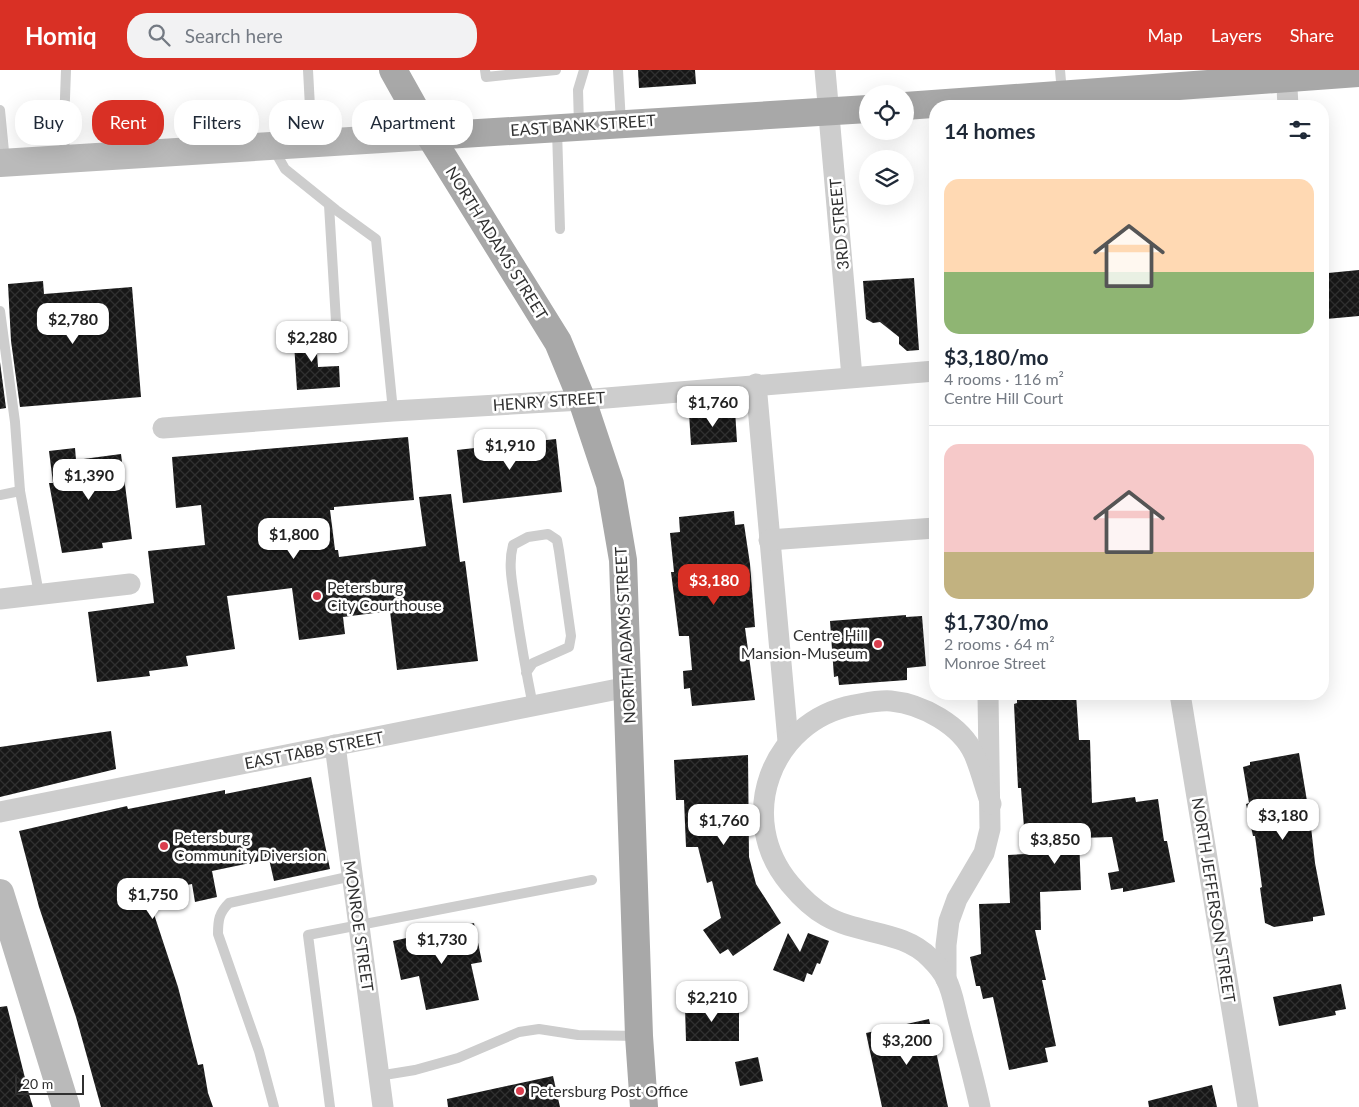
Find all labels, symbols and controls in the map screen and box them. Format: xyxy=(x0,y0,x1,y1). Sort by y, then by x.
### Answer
search box xyxy=(127,13,477,58)
text: Homiq xyxy=(25,21,97,50)
icon: search xyxy=(145,21,173,49)
text: Search here xyxy=(185,24,283,47)
text: Map xyxy=(1147,24,1183,46)
text: Layers xyxy=(1211,24,1262,46)
text: Share xyxy=(1290,24,1334,46)
map controls xyxy=(859,85,914,205)
button: locate xyxy=(859,85,914,140)
chip: Buy xyxy=(15,100,82,145)
chip: Rent xyxy=(92,100,164,145)
chip: Filters xyxy=(174,100,259,145)
chip: New xyxy=(269,100,342,145)
chip: Apartment xyxy=(352,100,473,145)
street label: EAST BANK STREET xyxy=(510,110,657,139)
icon: filters xyxy=(1286,116,1314,144)
text: 14 homes xyxy=(944,118,1035,143)
button: layers xyxy=(859,150,914,205)
street label: NORTH ADAMS STREET xyxy=(442,163,553,323)
street label: 3RD STREET xyxy=(825,177,852,271)
icon: home xyxy=(1084,211,1174,301)
pin: $2,780 xyxy=(32,302,114,345)
text: $2,780 xyxy=(48,309,98,328)
pin: $2,280 xyxy=(271,320,353,363)
text: $2,280 xyxy=(287,327,337,346)
text: $3,180/mo xyxy=(944,344,1049,369)
text: 4 rooms · 116 m² xyxy=(944,369,1064,388)
pin: $1,760 xyxy=(672,386,754,428)
street label: HENRY STREET xyxy=(492,387,606,414)
text: Centre Hill Court xyxy=(944,388,1063,407)
text: $1,760 xyxy=(688,392,738,411)
pin: $1,910 xyxy=(469,428,551,471)
text: $1,910 xyxy=(485,435,535,454)
pin: $1,390 xyxy=(48,458,130,501)
text: $1,390 xyxy=(64,465,114,484)
icon: home xyxy=(1084,477,1174,567)
pin: $1,800 xyxy=(253,518,335,560)
text: $1,800 xyxy=(269,524,319,543)
street label: NORTH ADAMS STREET xyxy=(610,546,639,724)
pin: $3,180 xyxy=(673,564,755,606)
text: $3,180 xyxy=(689,570,739,589)
place label: Petersburg City Courthouse xyxy=(327,577,442,614)
marker: Petersburg City Courthouse xyxy=(311,590,323,602)
text: $1,730/mo xyxy=(944,609,1049,634)
place label: Centre Hill Mansion-Museum xyxy=(741,625,868,662)
text: 2 rooms · 64 m² xyxy=(944,634,1055,653)
marker: Centre Hill Mansion-Museum xyxy=(872,638,884,650)
text: Monroe Street xyxy=(944,653,1046,672)
street label: EAST TABB STREET xyxy=(243,727,386,772)
street label: NORTH JEFFERSON STREET xyxy=(1189,796,1240,1004)
pin: $3,180 xyxy=(1242,798,1324,841)
pin: $1,760 xyxy=(683,804,765,846)
text: $3,180 xyxy=(1258,805,1308,824)
text: $1,760 xyxy=(699,810,749,829)
pin: $3,850 xyxy=(1014,822,1096,865)
place label: Petersburg Community Diversion xyxy=(174,827,326,864)
text: $3,850 xyxy=(1030,829,1080,848)
marker: Petersburg Community Diversion xyxy=(158,840,170,852)
street label: MONROE STREET xyxy=(341,859,378,993)
pin: $1,750 xyxy=(112,878,194,920)
text: $1,750 xyxy=(128,884,178,903)
pin: $1,730 xyxy=(401,922,483,965)
text: $1,730 xyxy=(417,929,467,948)
pin: $2,210 xyxy=(671,980,753,1023)
text: $2,210 xyxy=(687,987,737,1006)
pin: $3,200 xyxy=(866,1024,948,1066)
text: $3,200 xyxy=(882,1030,932,1049)
scale bar xyxy=(15,1072,84,1095)
text: 20 m xyxy=(22,1075,53,1092)
place label: Petersburg Post Office xyxy=(530,1081,688,1100)
marker: Petersburg Post Office xyxy=(514,1085,526,1097)

